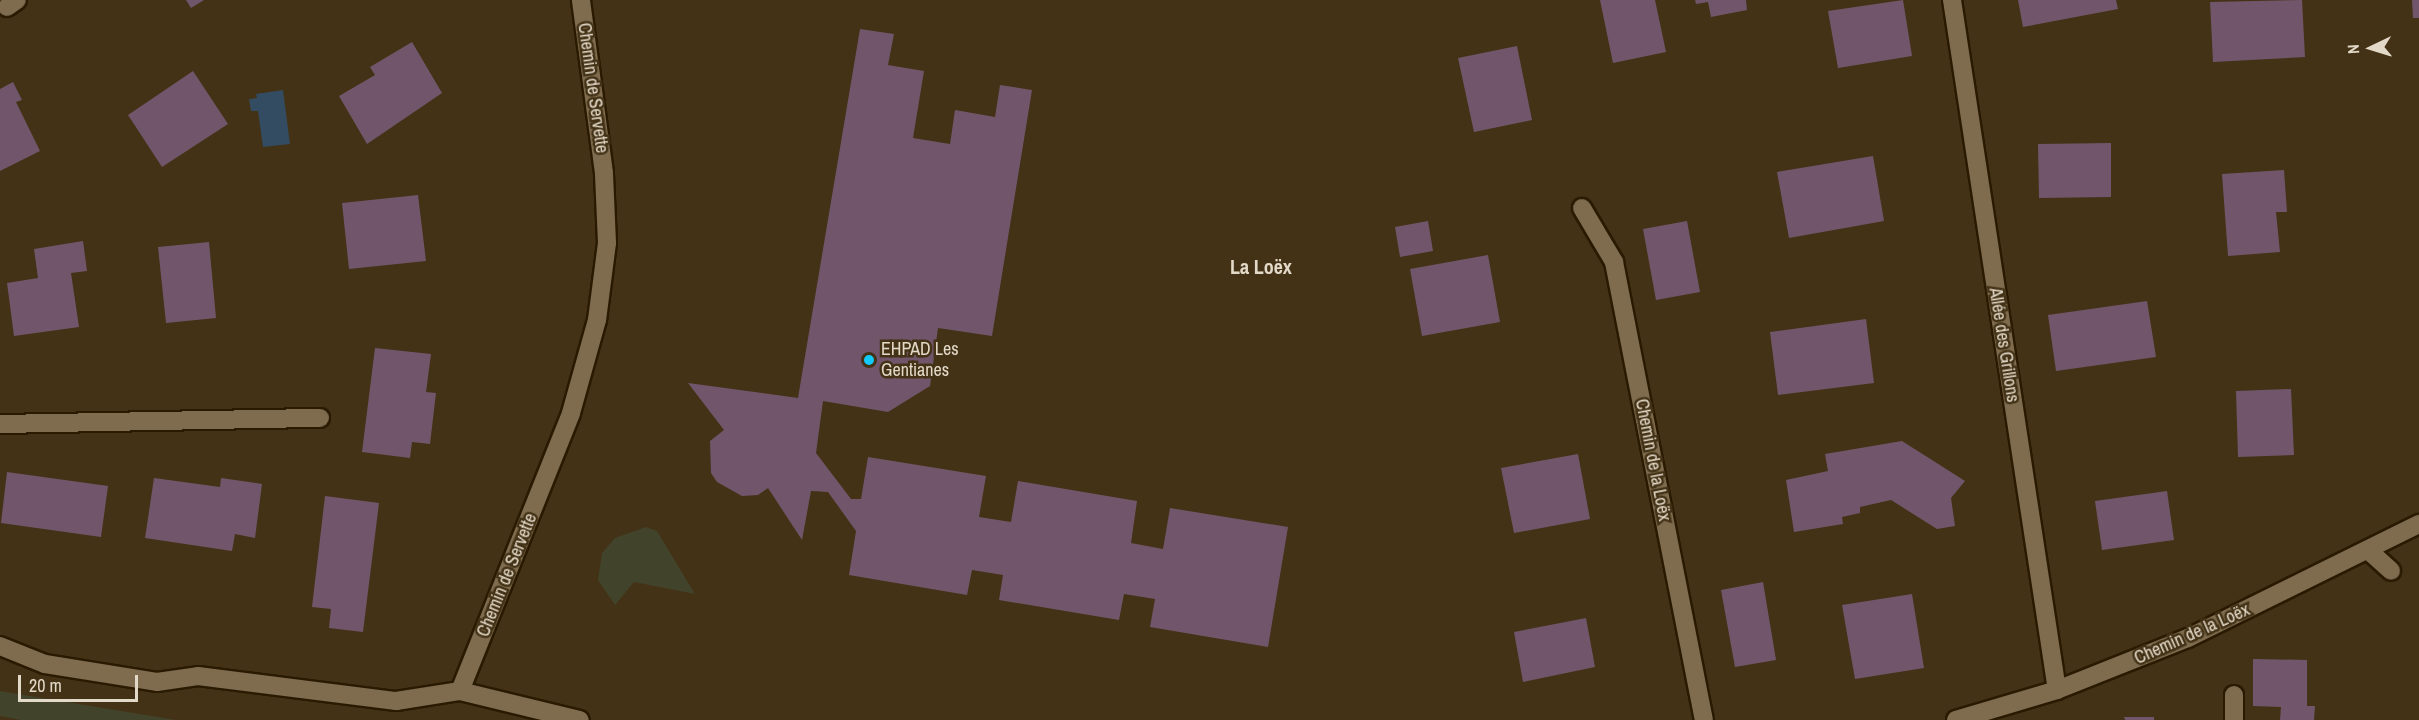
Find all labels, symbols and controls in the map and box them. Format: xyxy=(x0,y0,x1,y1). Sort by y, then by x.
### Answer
north arrow xyxy=(2341,18,2401,78)
street label: Chemin de Servette xyxy=(573,21,613,155)
text: N xyxy=(2342,44,2364,55)
district label: La Loëx xyxy=(1230,254,1292,278)
street label: Allée des Grillons xyxy=(1984,286,2024,404)
place label: EHPAD Les Gentianes xyxy=(881,339,959,382)
marker: EHPAD Les Gentianes xyxy=(862,353,876,367)
street label: Chemin de la Loëx xyxy=(1631,397,1675,523)
street label: Chemin de Servette xyxy=(472,510,542,640)
street label: Chemin de la Loëx xyxy=(2131,599,2253,669)
scale bar xyxy=(21,663,141,701)
text: 20 m xyxy=(29,673,62,698)

